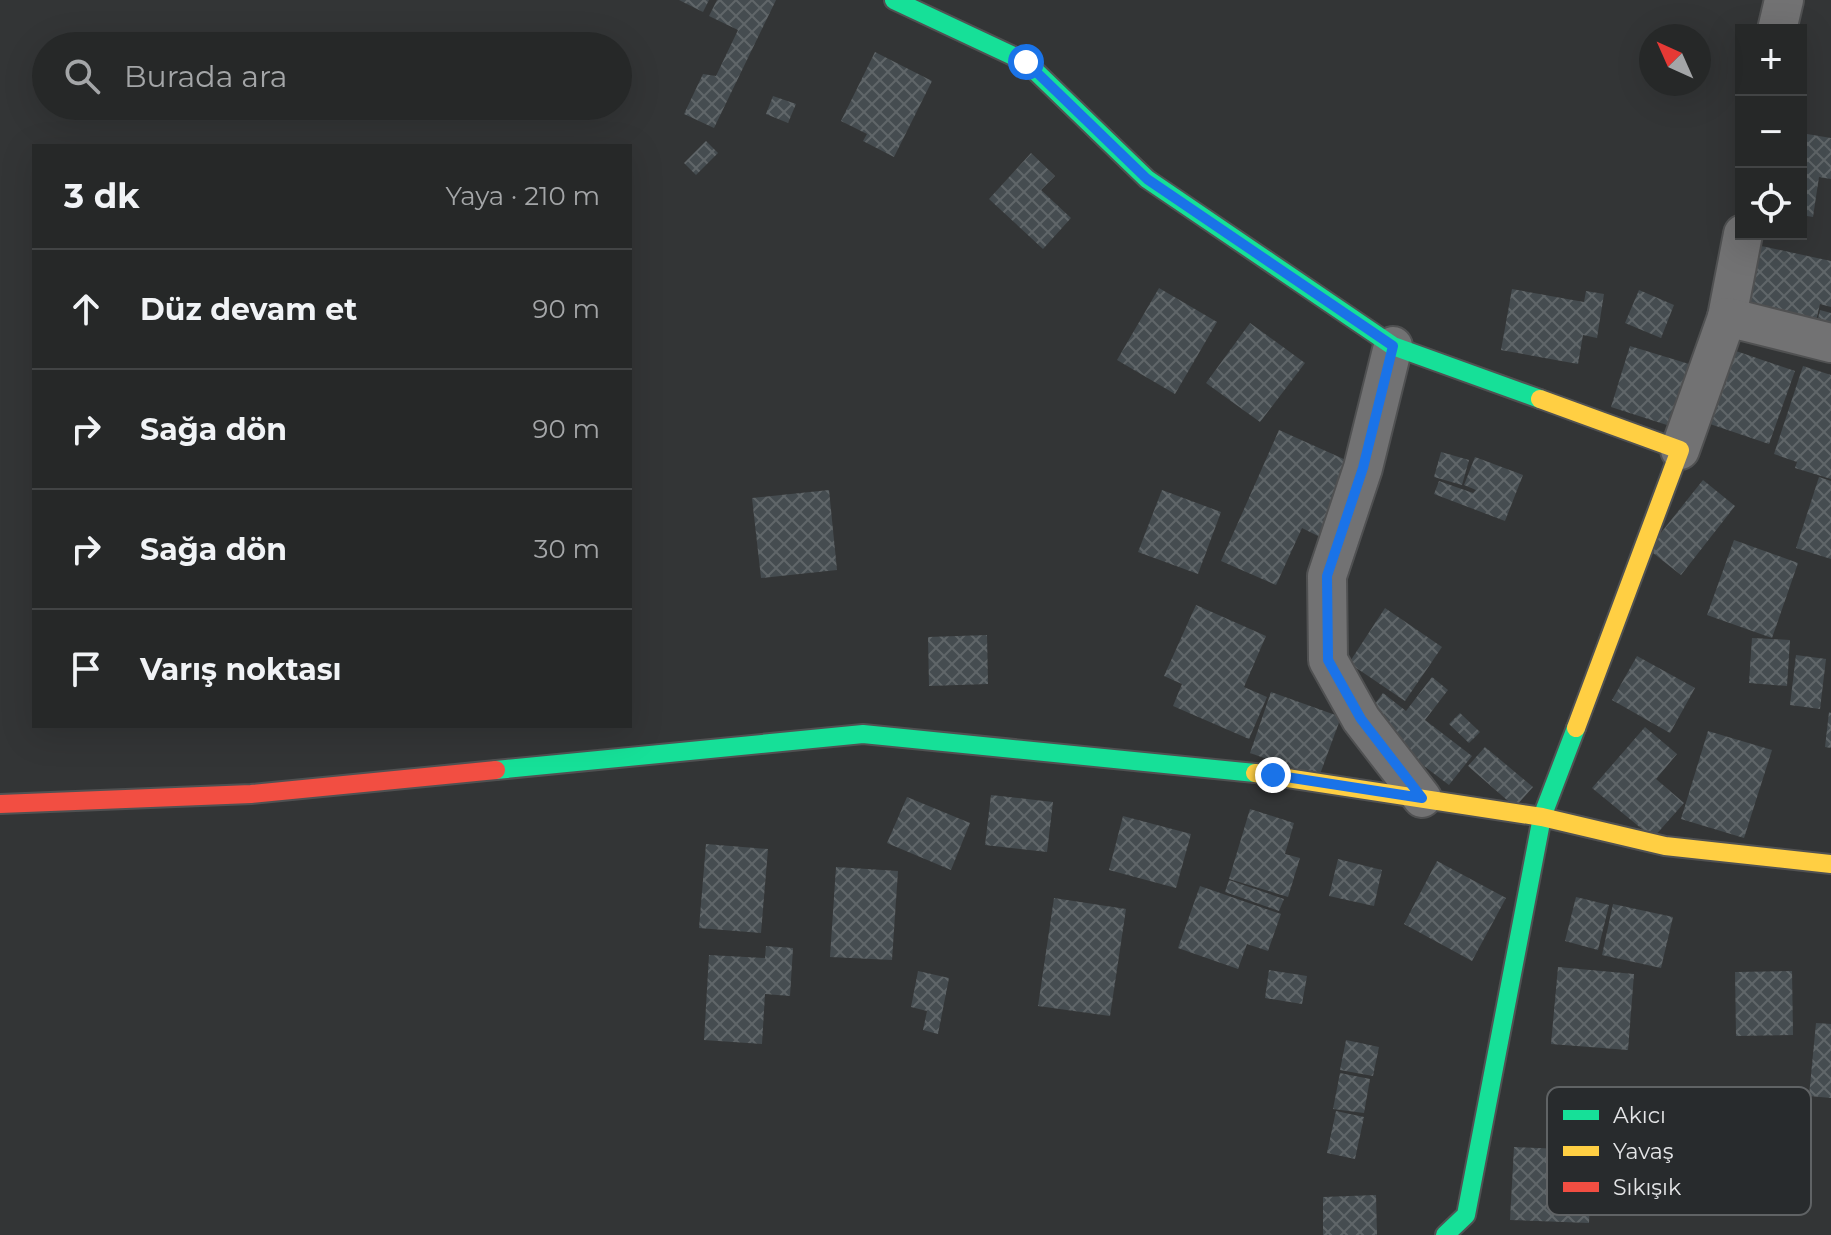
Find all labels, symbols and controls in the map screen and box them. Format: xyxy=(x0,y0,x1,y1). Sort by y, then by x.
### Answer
north arrow xyxy=(1639,24,1711,96)
map controls xyxy=(1735,24,1807,240)
button: + xyxy=(1735,24,1807,96)
search box xyxy=(32,32,632,120)
route start xyxy=(1008,44,1044,80)
icon: search xyxy=(60,54,104,98)
text: Burada ara xyxy=(124,58,287,95)
button: − xyxy=(1735,96,1807,168)
button: locate xyxy=(1735,168,1807,240)
text: 3 dk xyxy=(64,175,140,217)
text: Yaya · 210 m xyxy=(445,180,600,212)
icon: ahead xyxy=(64,287,108,331)
text: Düz devam et xyxy=(140,291,357,328)
text: 90 m xyxy=(533,293,600,325)
icon: right xyxy=(64,407,108,451)
text: Sağa dön xyxy=(140,411,287,448)
text: 90 m xyxy=(533,413,600,445)
icon: right xyxy=(64,527,108,571)
text: Sağa dön xyxy=(140,531,287,568)
text: 30 m xyxy=(534,533,600,565)
icon: arrive xyxy=(64,647,108,691)
text: Varış noktası xyxy=(140,651,342,688)
route end xyxy=(1255,757,1291,793)
legend xyxy=(1547,1087,1811,1215)
text: Akıcı xyxy=(1613,1102,1666,1129)
text: Yavaş xyxy=(1613,1138,1674,1165)
text: Sıkışık xyxy=(1613,1174,1682,1201)

